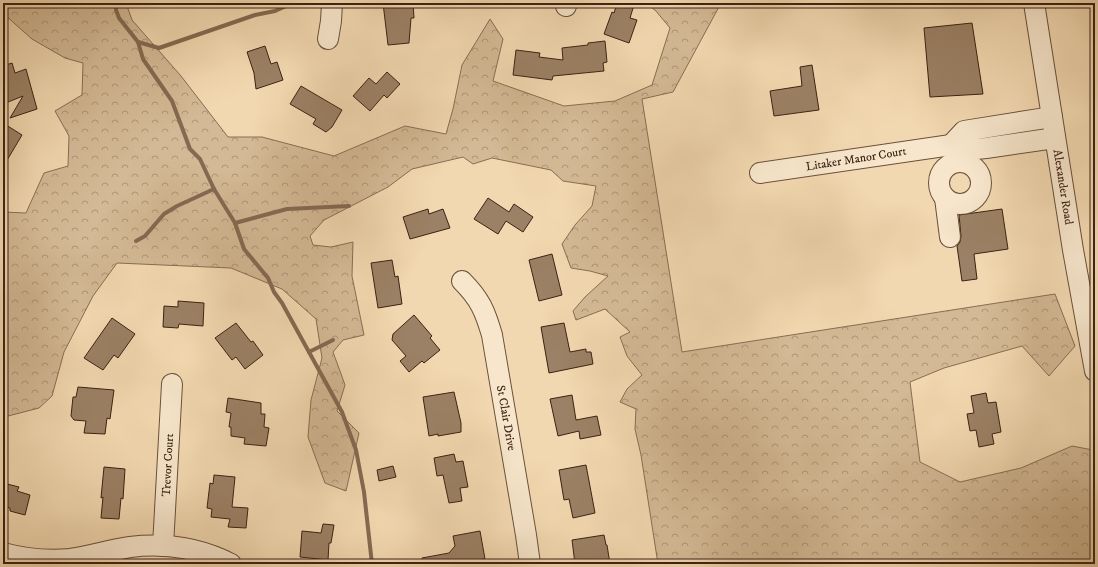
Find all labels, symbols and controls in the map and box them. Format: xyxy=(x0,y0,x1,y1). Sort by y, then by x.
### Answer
street label: Litaker Manor Court xyxy=(805,144,907,174)
street label: Alexander Road xyxy=(1050,148,1076,226)
street label: St Clair Drive xyxy=(493,384,519,452)
street label: Trevor Court xyxy=(159,433,177,497)

